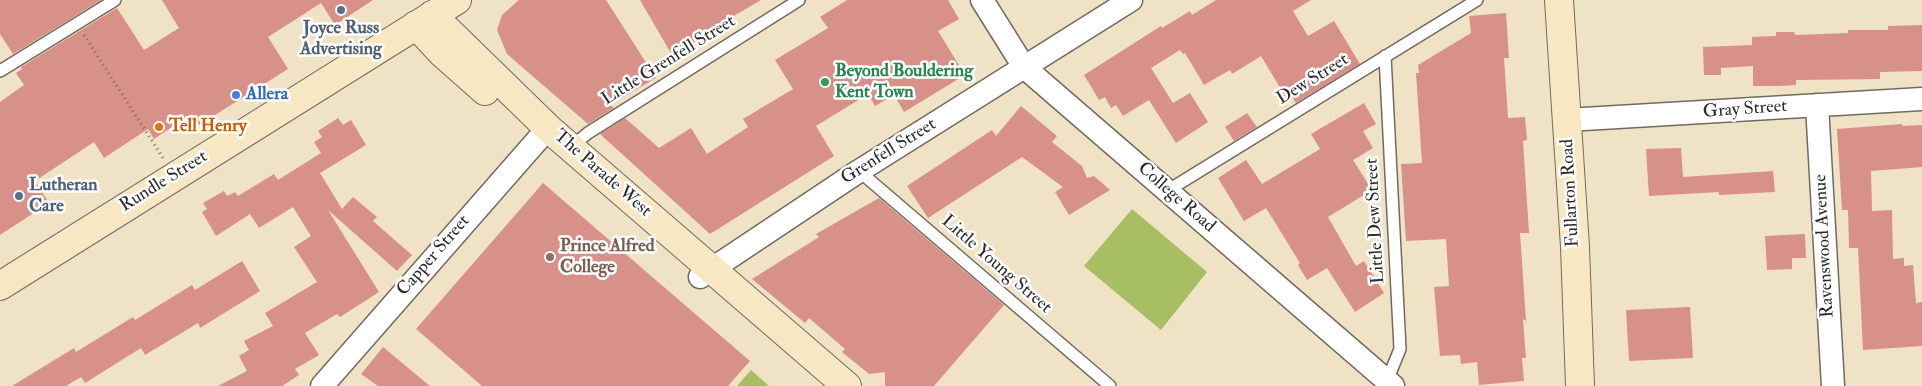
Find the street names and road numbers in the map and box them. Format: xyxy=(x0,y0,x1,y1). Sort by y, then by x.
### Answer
street label: Little Grenfell Street xyxy=(598,11,740,111)
street label: Dew Street xyxy=(1273,50,1353,110)
street label: Gray Street xyxy=(1702,96,1788,124)
street label: Grenfell Street xyxy=(837,114,941,190)
street label: The Parade West xyxy=(549,126,655,222)
street label: Fullarton Road xyxy=(1557,138,1585,248)
street label: Rundle Street xyxy=(116,147,212,217)
street label: College Road xyxy=(1133,158,1219,238)
street label: Little Dew Street xyxy=(1362,158,1390,284)
street label: Ravenswood Avenue xyxy=(1810,174,1840,318)
street label: Capper Street xyxy=(393,211,475,301)
street label: Little Young Street xyxy=(936,211,1056,319)

